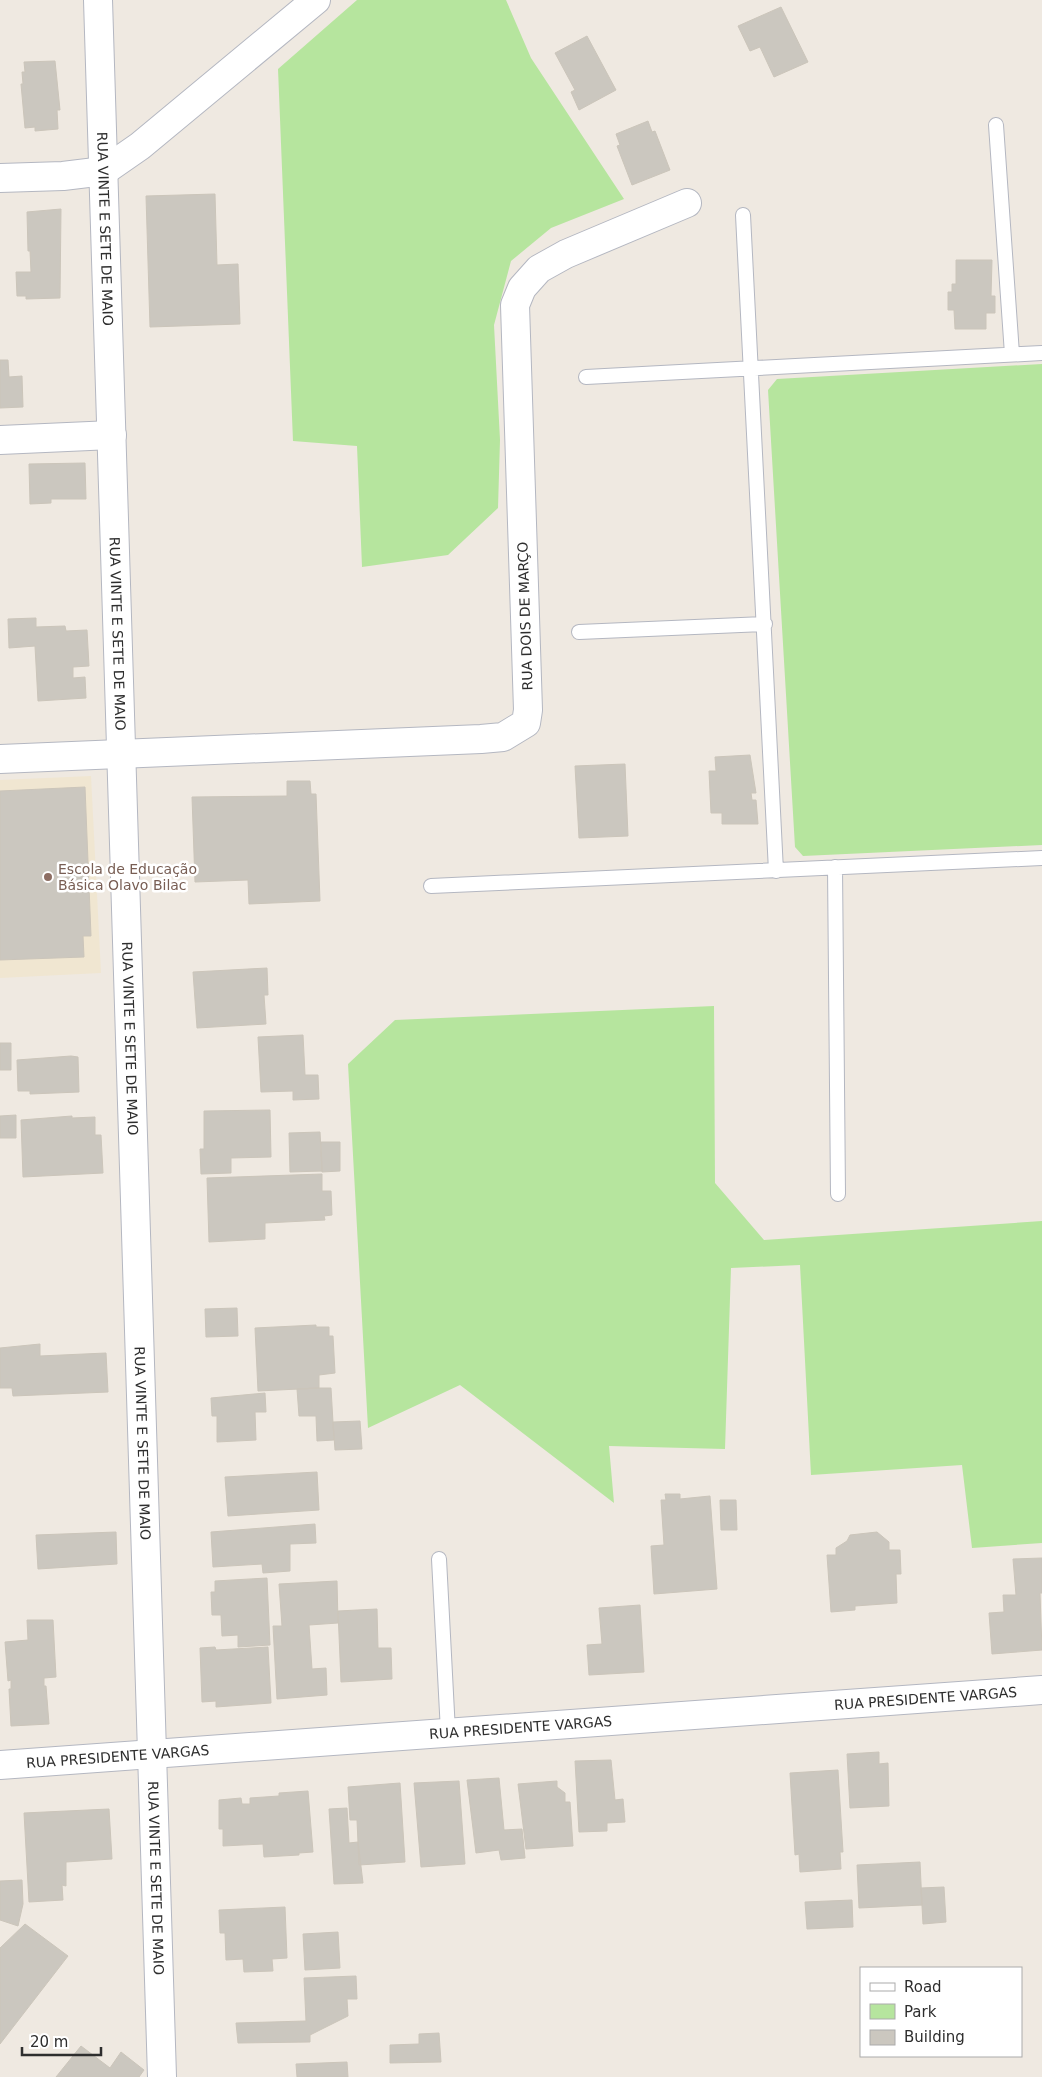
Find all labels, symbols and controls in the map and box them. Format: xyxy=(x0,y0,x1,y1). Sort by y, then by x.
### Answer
street label: RUA VINTE E SETE DE MAIO xyxy=(94,132,116,326)
street label: RUA VINTE E SETE DE MAIO xyxy=(107,537,129,731)
street label: RUA DOIS DE MARÇO xyxy=(514,541,536,691)
place label: Escola de Educação Básica Olavo Bilac xyxy=(58,861,197,893)
marker: Escola de Educação Básica Olavo Bilac xyxy=(42,871,54,883)
street label: RUA VINTE E SETE DE MAIO xyxy=(119,941,141,1136)
street label: RUA VINTE E SETE DE MAIO xyxy=(131,1346,153,1540)
street label: RUA PRESIDENTE VARGAS xyxy=(834,1684,1018,1713)
street label: RUA PRESIDENTE VARGAS xyxy=(429,1713,613,1742)
street label: RUA PRESIDENTE VARGAS xyxy=(26,1742,210,1771)
street label: RUA VINTE E SETE DE MAIO xyxy=(145,1781,167,1975)
legend xyxy=(860,1967,1022,2057)
text: Road xyxy=(904,1978,942,1996)
text: Park xyxy=(904,2003,937,2021)
scale bar xyxy=(22,2024,101,2056)
text: Building xyxy=(904,2028,965,2046)
text: 20 m xyxy=(30,2033,68,2051)

